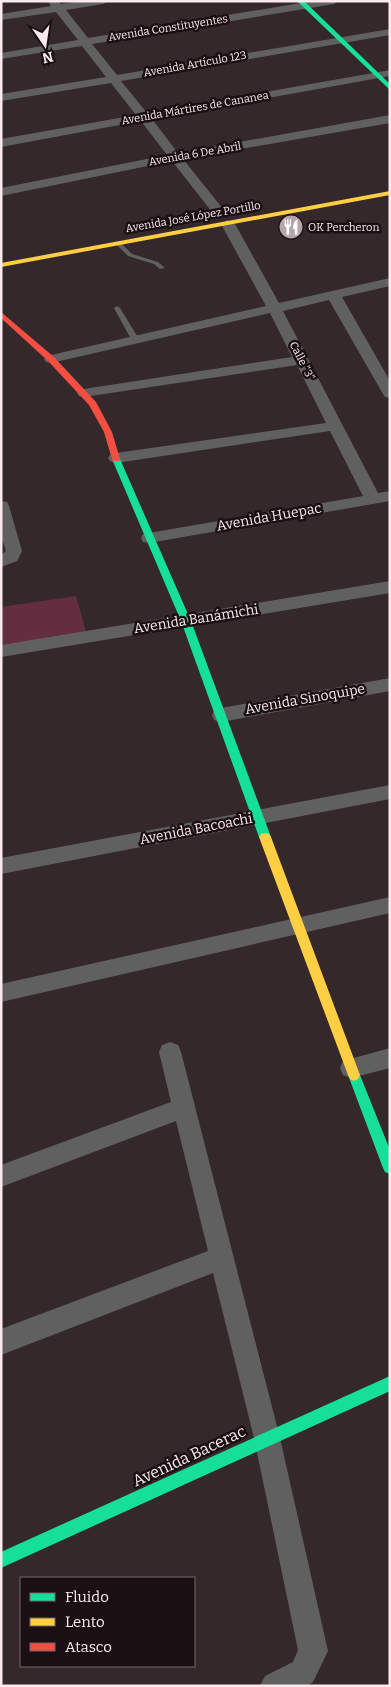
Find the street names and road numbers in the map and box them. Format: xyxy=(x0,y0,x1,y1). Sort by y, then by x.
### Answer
street label: Avenida Constituyentes xyxy=(107,12,229,44)
street label: Avenida Artículo 123 xyxy=(143,49,247,79)
street label: Avenida Mártires de Cananea xyxy=(120,89,270,127)
street label: Avenida 6 De Abril xyxy=(148,139,242,169)
street label: Avenida José López Portillo xyxy=(124,199,262,235)
street label: Calle "3" xyxy=(287,339,317,383)
street label: Avenida Huepac xyxy=(215,499,323,535)
street label: Avenida Banámichi xyxy=(133,601,259,637)
street label: Avenida Sinoquipe xyxy=(244,680,366,718)
street label: Avenida Bacoachi xyxy=(138,810,254,848)
street label: Avenida Bacerac xyxy=(129,1422,249,1490)

